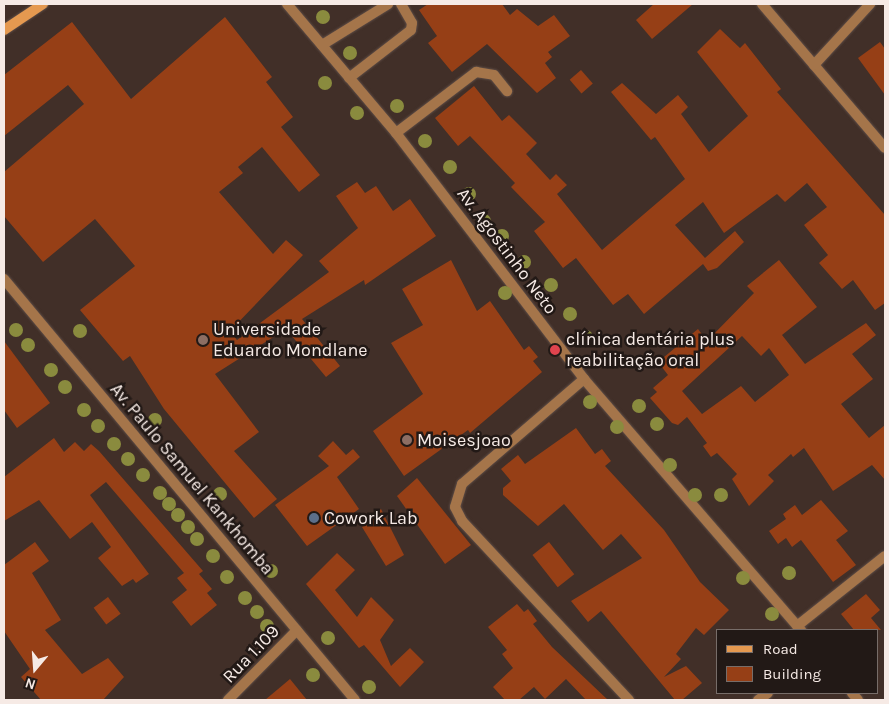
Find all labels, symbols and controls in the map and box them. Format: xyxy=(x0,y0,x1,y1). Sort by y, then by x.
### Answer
street label: Av. Agostinho Neto xyxy=(453,184,561,318)
place label: Universidade Eduardo Mondlane xyxy=(213,319,368,362)
place label: clínica dentária plus reabilitação oral xyxy=(566,329,735,372)
marker: Universidade Eduardo Mondlane xyxy=(197,334,209,346)
marker: clínica dentária plus reabilitação oral xyxy=(548,343,562,357)
street label: Av. Paulo Samuel Kankhomba xyxy=(105,379,279,579)
place label: Moisesjoao xyxy=(417,429,511,451)
marker: Moisesjoao xyxy=(401,434,413,446)
place label: Cowork Lab xyxy=(324,507,418,529)
marker: Cowork Lab xyxy=(308,512,320,524)
street label: Rua 1.109 xyxy=(218,620,284,688)
legend xyxy=(716,629,879,694)
text: Road xyxy=(763,640,798,658)
north arrow xyxy=(10,644,60,694)
text: Building xyxy=(763,665,821,683)
text: N xyxy=(23,674,38,693)

